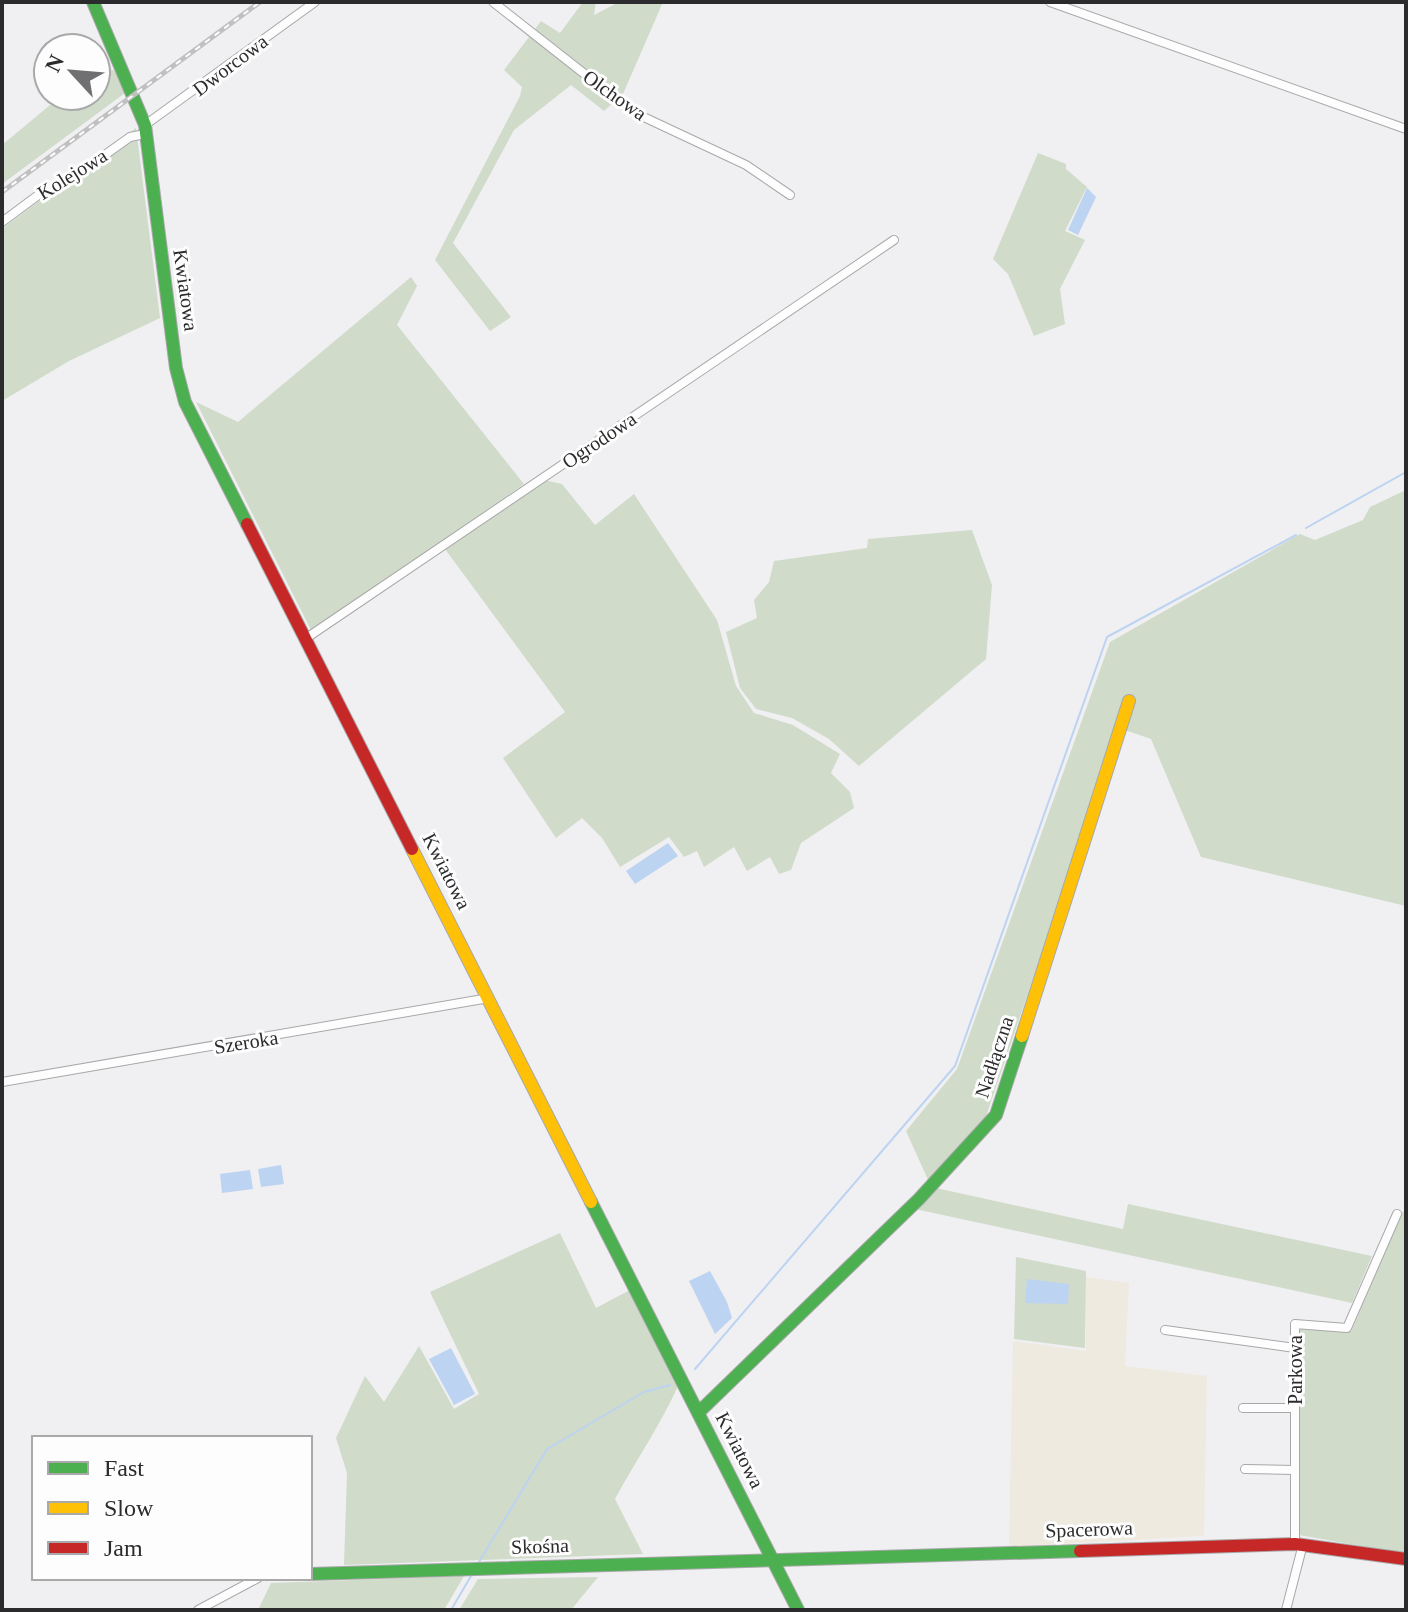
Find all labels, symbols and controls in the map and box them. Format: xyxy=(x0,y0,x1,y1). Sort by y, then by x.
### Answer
street label: Dworcowa xyxy=(188,30,272,100)
north arrow xyxy=(32,32,112,112)
text: N xyxy=(40,51,69,76)
street label: Olchowa xyxy=(579,65,651,125)
street label: Kolejowa xyxy=(33,144,111,205)
street label: Kwiatowa xyxy=(169,248,203,332)
street label: Ogrodowa xyxy=(558,407,641,474)
street label: Kwiatowa xyxy=(419,829,476,913)
street label: Nadłączna xyxy=(970,1013,1018,1101)
street label: Szeroka xyxy=(212,1026,280,1058)
street label: Parkowa xyxy=(1284,1335,1306,1405)
street label: Kwiatowa xyxy=(712,1408,769,1492)
legend xyxy=(32,1436,312,1580)
text: Fast xyxy=(104,1455,144,1481)
text: Slow xyxy=(104,1495,154,1521)
street label: Spacerowa xyxy=(1045,1516,1133,1543)
street label: Skośna xyxy=(511,1534,569,1558)
text: Jam xyxy=(104,1535,143,1561)

